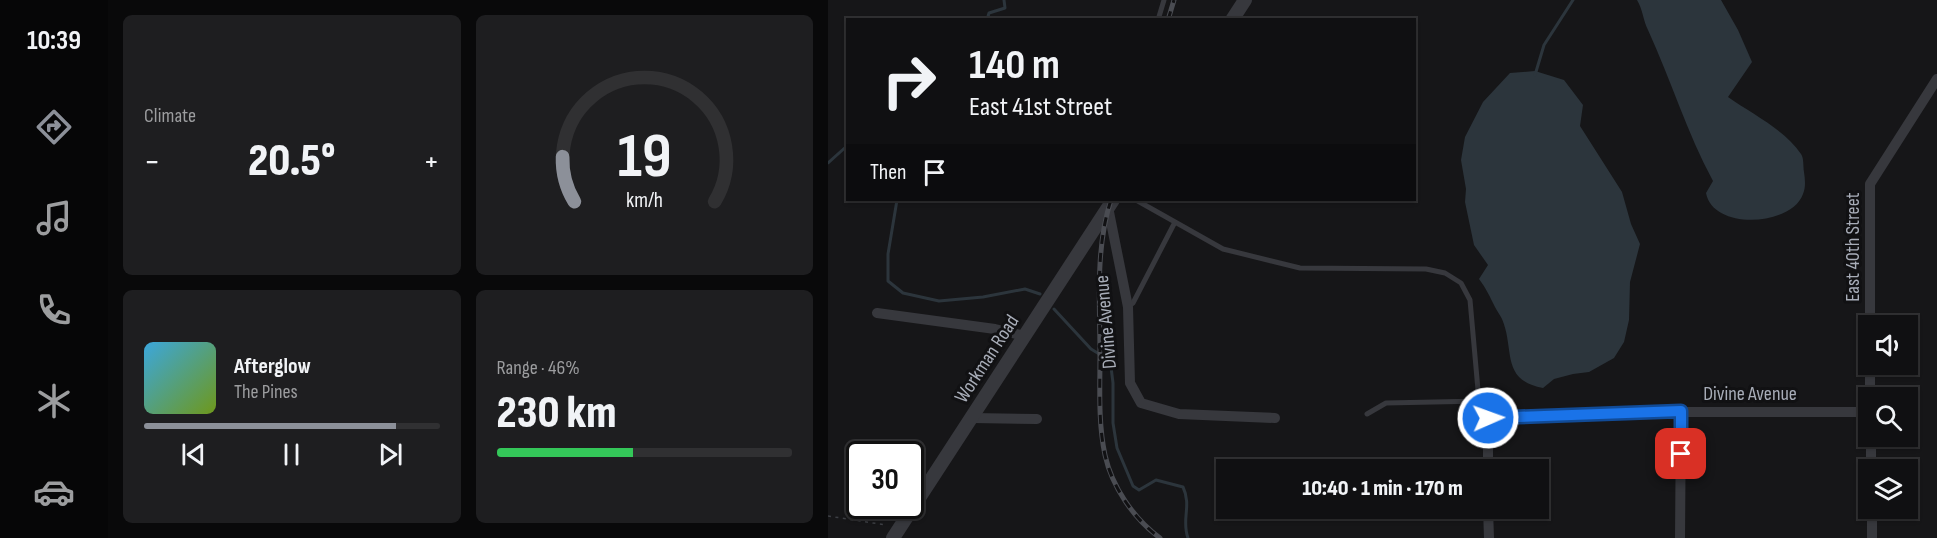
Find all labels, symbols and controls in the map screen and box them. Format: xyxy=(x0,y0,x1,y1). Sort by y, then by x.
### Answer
text: 10:39 xyxy=(27,25,81,57)
text: 140 m xyxy=(969,40,1060,91)
icon: right xyxy=(870,42,948,120)
text: East 41st Street xyxy=(969,91,1112,123)
text: Climate xyxy=(144,104,196,128)
icon: directions xyxy=(33,106,75,148)
text: 19 xyxy=(617,120,671,195)
text: 20.5° xyxy=(248,134,335,189)
text: − xyxy=(144,142,160,182)
text: + xyxy=(423,142,440,182)
icon: arrive xyxy=(918,156,951,189)
text: Then xyxy=(870,159,906,186)
text: km/h xyxy=(626,188,663,213)
street label: East 40th Street xyxy=(1841,192,1865,302)
icon: music xyxy=(33,197,75,239)
street label: Divine Avenue xyxy=(1090,274,1122,370)
icon: phone xyxy=(33,289,75,331)
street label: Workman Road xyxy=(950,311,1024,407)
map controls xyxy=(1858,315,1918,519)
button: sound xyxy=(1858,315,1918,375)
text: Afterglow xyxy=(234,353,311,380)
text: Range · 46% xyxy=(497,356,580,380)
icon: climate xyxy=(33,380,75,422)
text: The Pines xyxy=(234,380,298,404)
street label: Divine Avenue xyxy=(1703,382,1797,406)
text: 230 km xyxy=(497,386,617,441)
position arrow xyxy=(1456,386,1520,450)
button: search xyxy=(1858,387,1918,447)
pin xyxy=(1655,428,1706,479)
icon: arrive xyxy=(1664,437,1697,470)
icon: previous xyxy=(177,438,210,471)
icon: pause xyxy=(275,438,308,471)
icon: next xyxy=(374,438,407,471)
speed limit sign: 30 xyxy=(846,441,924,519)
button: layers xyxy=(1858,459,1918,519)
icon: car xyxy=(33,471,75,513)
text: 10:40 · 1 min · 170 m xyxy=(1302,475,1463,502)

